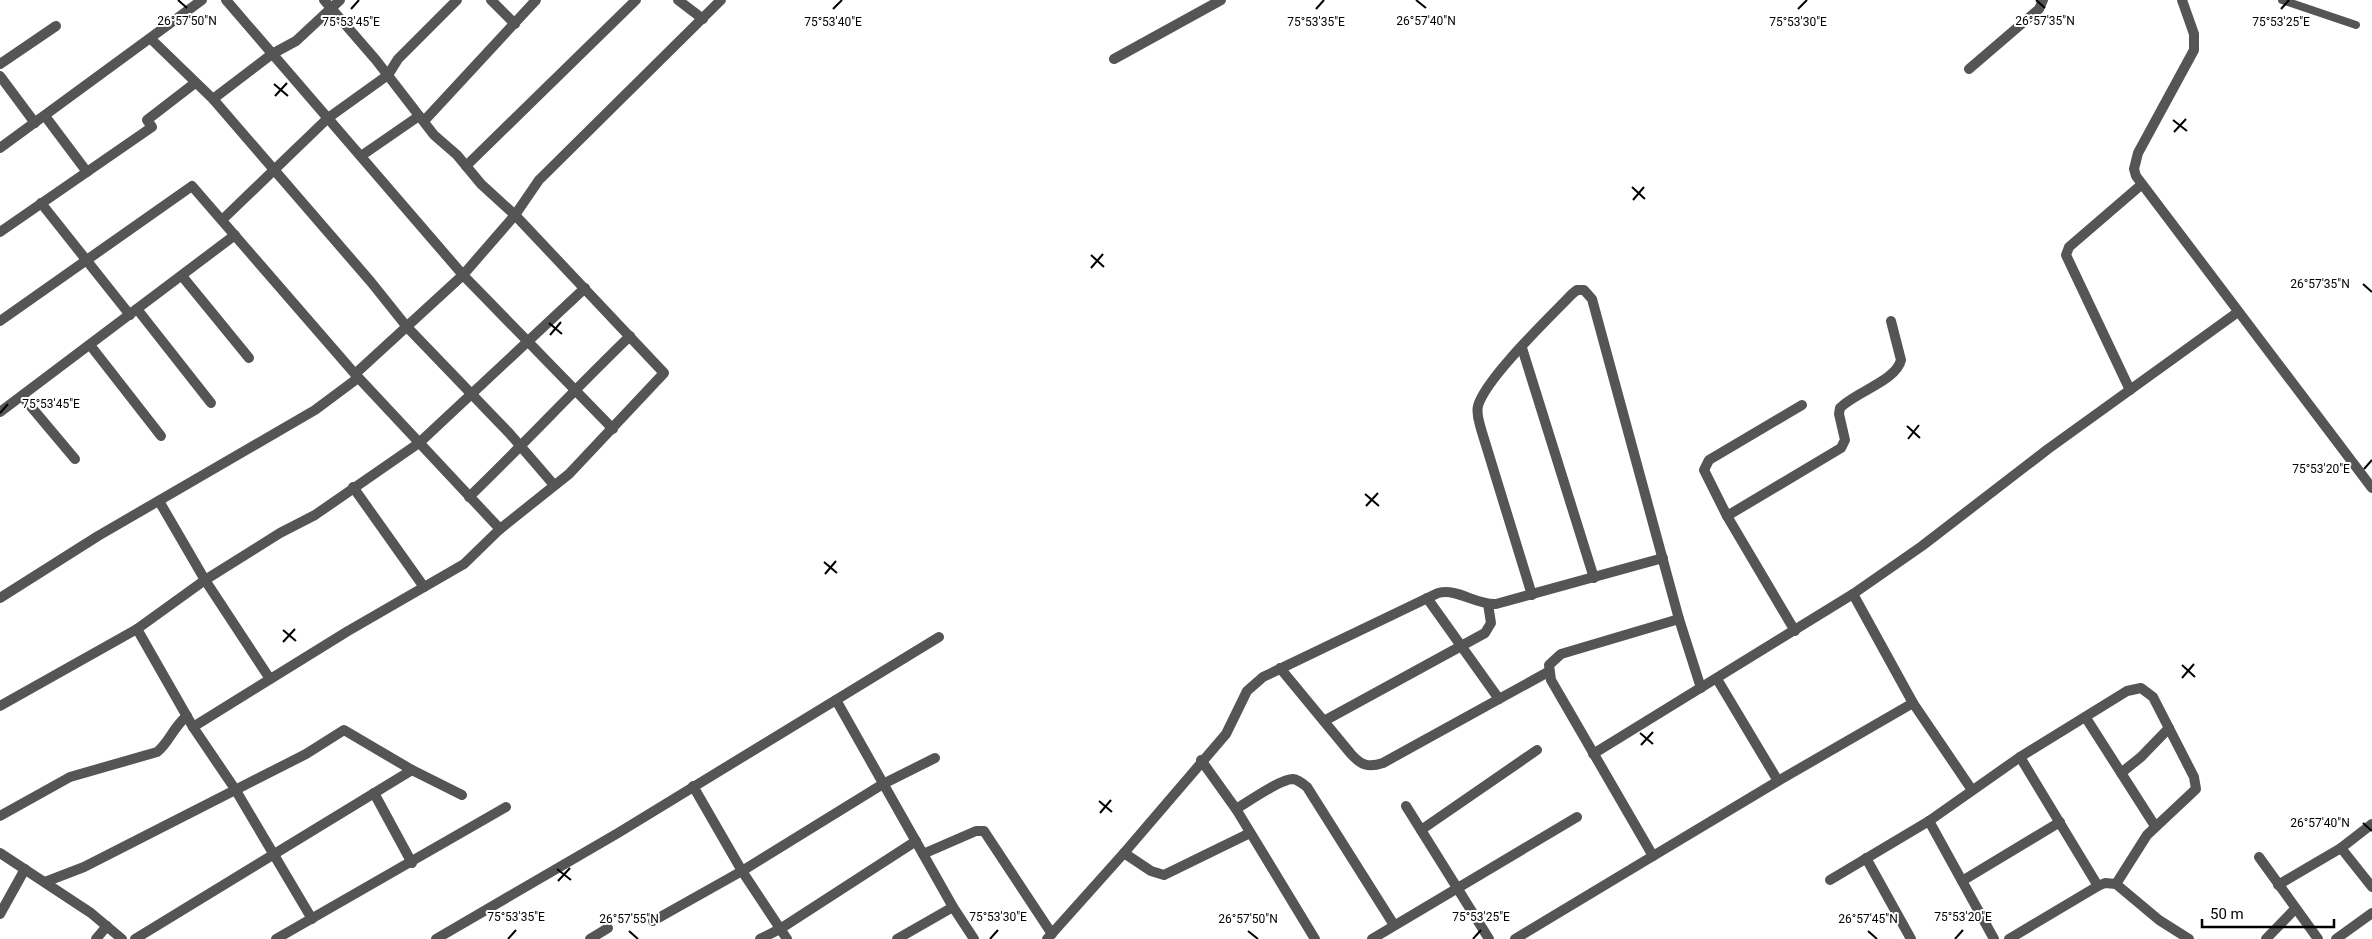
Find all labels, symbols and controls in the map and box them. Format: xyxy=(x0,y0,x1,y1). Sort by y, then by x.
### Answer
text: 26°57'50"N xyxy=(157,14,217,28)
text: 26°57'40"N xyxy=(1396,14,1456,28)
text: 26°57'35"N xyxy=(2015,14,2075,28)
text: 75°53'45"E xyxy=(322,15,380,29)
text: 75°53'40"E xyxy=(804,15,862,29)
text: 75°53'35"E xyxy=(1287,15,1345,29)
text: 75°53'30"E xyxy=(1769,15,1827,29)
text: 75°53'25"E xyxy=(2252,15,2310,29)
text: 26°57'35"N xyxy=(2290,277,2350,291)
text: 75°53'45"E xyxy=(22,397,80,411)
text: 75°53'20"E xyxy=(2292,462,2350,476)
text: 26°57'40"N xyxy=(2290,816,2350,830)
scale bar xyxy=(2202,896,2334,928)
text: 50 m xyxy=(2210,905,2244,923)
text: 75°53'35"E xyxy=(487,910,545,924)
text: 75°53'30"E xyxy=(969,910,1027,924)
text: 75°53'25"E xyxy=(1452,910,1510,924)
text: 75°53'20"E xyxy=(1934,910,1992,924)
text: 26°57'55"N xyxy=(599,912,659,926)
text: 26°57'50"N xyxy=(1218,912,1278,926)
text: 26°57'45"N xyxy=(1838,912,1898,926)

